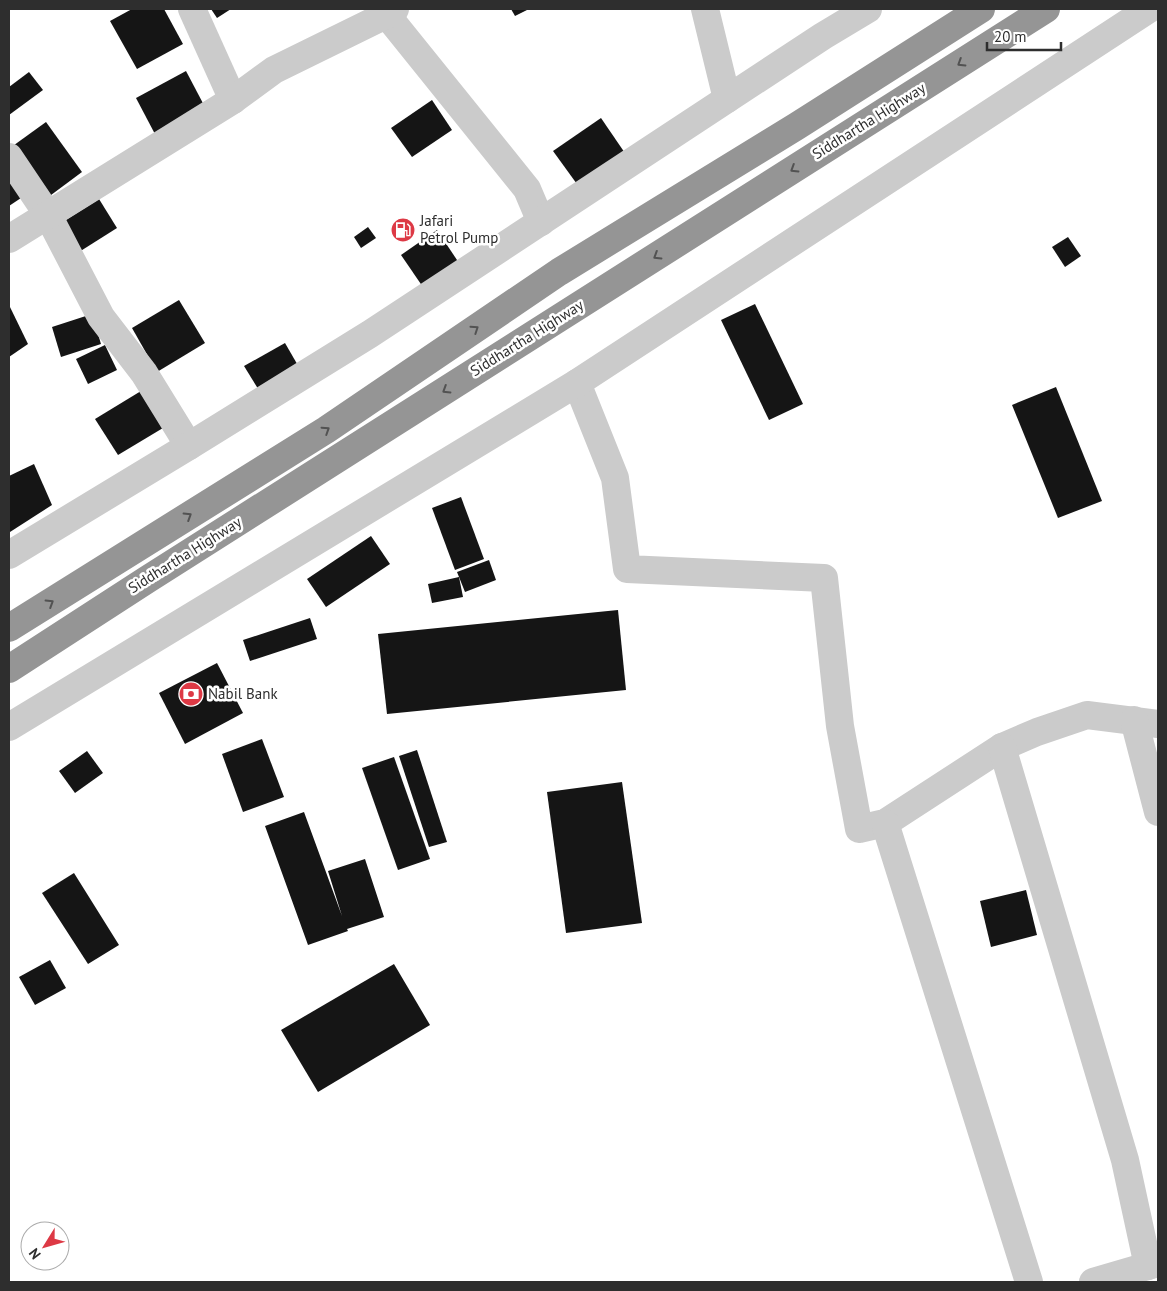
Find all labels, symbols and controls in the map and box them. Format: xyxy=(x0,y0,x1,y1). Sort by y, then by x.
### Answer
scale bar xyxy=(987,20,1061,52)
text: 20 m xyxy=(994,27,1027,46)
one-way arrow xyxy=(957,57,966,66)
street label: Siddhartha Highway xyxy=(809,78,929,163)
one-way arrow xyxy=(790,163,800,172)
place label: Jafari Petrol Pump xyxy=(419,211,498,247)
fuel station icon: Jafari Petrol Pump xyxy=(390,217,416,243)
one-way arrow xyxy=(653,250,662,259)
street label: Siddhartha Highway xyxy=(467,295,587,380)
one-way arrow xyxy=(469,326,478,335)
one-way arrow xyxy=(442,384,451,393)
one-way arrow xyxy=(320,427,329,436)
street label: Siddhartha Highway xyxy=(125,512,245,597)
one-way arrow xyxy=(182,513,191,523)
one-way arrow xyxy=(45,599,54,609)
bank icon: Nabil Bank xyxy=(178,681,204,707)
place label: Nabil Bank xyxy=(208,684,278,703)
north arrow xyxy=(20,1221,70,1271)
text: N xyxy=(25,1245,45,1263)

